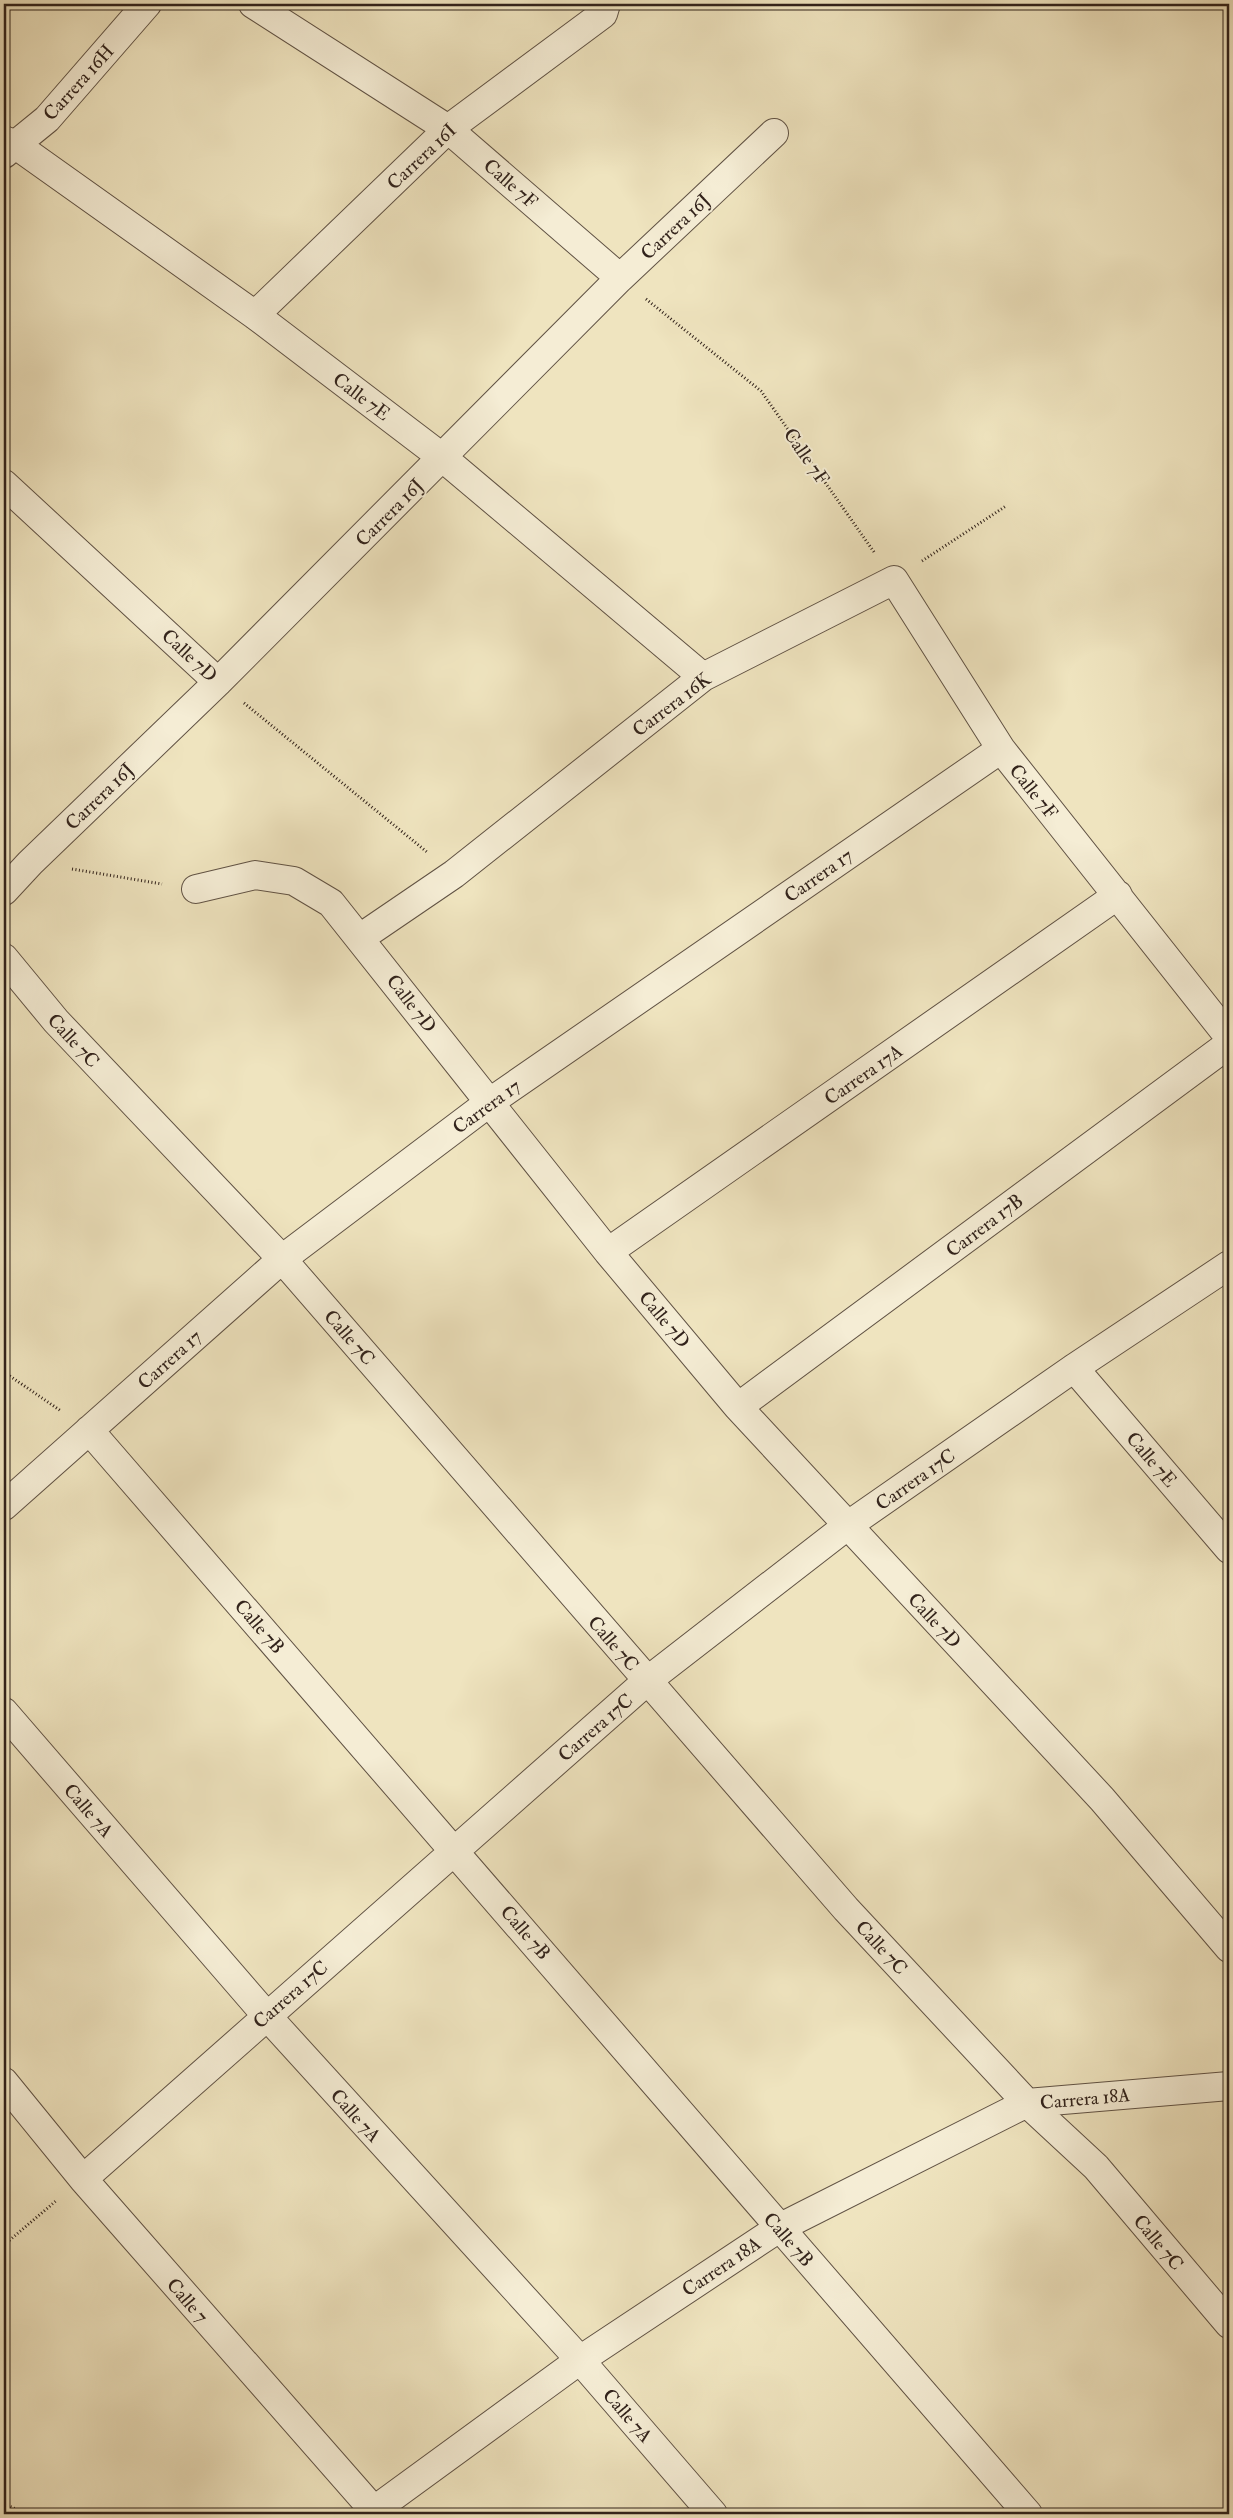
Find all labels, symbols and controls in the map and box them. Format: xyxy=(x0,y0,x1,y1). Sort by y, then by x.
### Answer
street label: Carrera 16H xyxy=(38,40,119,126)
street label: Carrera 16I xyxy=(382,118,462,195)
street label: Calle 7F xyxy=(478,154,542,214)
street label: Carrera 16J xyxy=(636,188,716,265)
street label: Calle 7E xyxy=(328,367,395,426)
street label: Calle 7F xyxy=(778,424,834,490)
street label: Carrera 16J xyxy=(351,473,429,552)
street label: Calle 7D xyxy=(156,624,222,688)
street label: Carrera 16K xyxy=(628,667,716,742)
street label: Carrera 16J xyxy=(60,758,139,835)
street label: Calle 7F xyxy=(1004,759,1063,824)
street label: Carrera 17 xyxy=(780,843,858,908)
street label: Calle 7D xyxy=(381,970,441,1038)
street label: Calle 7C xyxy=(42,1008,105,1073)
street label: Carrera 17A xyxy=(820,1039,907,1111)
street label: Carrera 17 xyxy=(448,1074,525,1139)
street label: Carrera 17B xyxy=(941,1189,1028,1263)
street label: Calle 7D xyxy=(633,1286,695,1353)
street label: Calle 7C xyxy=(319,1305,380,1370)
street label: Carrera 17 xyxy=(133,1325,207,1395)
street label: Calle 7E xyxy=(1121,1427,1182,1493)
street label: Carrera 17C xyxy=(871,1444,960,1516)
street label: Calle 7D xyxy=(902,1588,966,1654)
street label: Calle 7B xyxy=(229,1594,289,1659)
street label: Calle 7C xyxy=(583,1611,644,1676)
street label: Carrera 17C xyxy=(553,1689,638,1767)
street label: Calle 7A xyxy=(58,1779,118,1843)
street label: Calle 7B xyxy=(495,1900,555,1965)
street label: Calle 7C xyxy=(850,1915,913,1980)
street label: Carrera 17C xyxy=(248,1956,333,2034)
street label: Carrera 18A xyxy=(1039,2083,1131,2115)
street label: Calle 7A xyxy=(325,2084,386,2147)
street label: Calle 7B xyxy=(758,2207,818,2272)
street label: Calle 7C xyxy=(1128,2210,1189,2276)
street label: Carrera 18A xyxy=(677,2232,766,2302)
street label: Calle 7 xyxy=(161,2273,214,2328)
street label: Calle 7A xyxy=(597,2384,657,2448)

